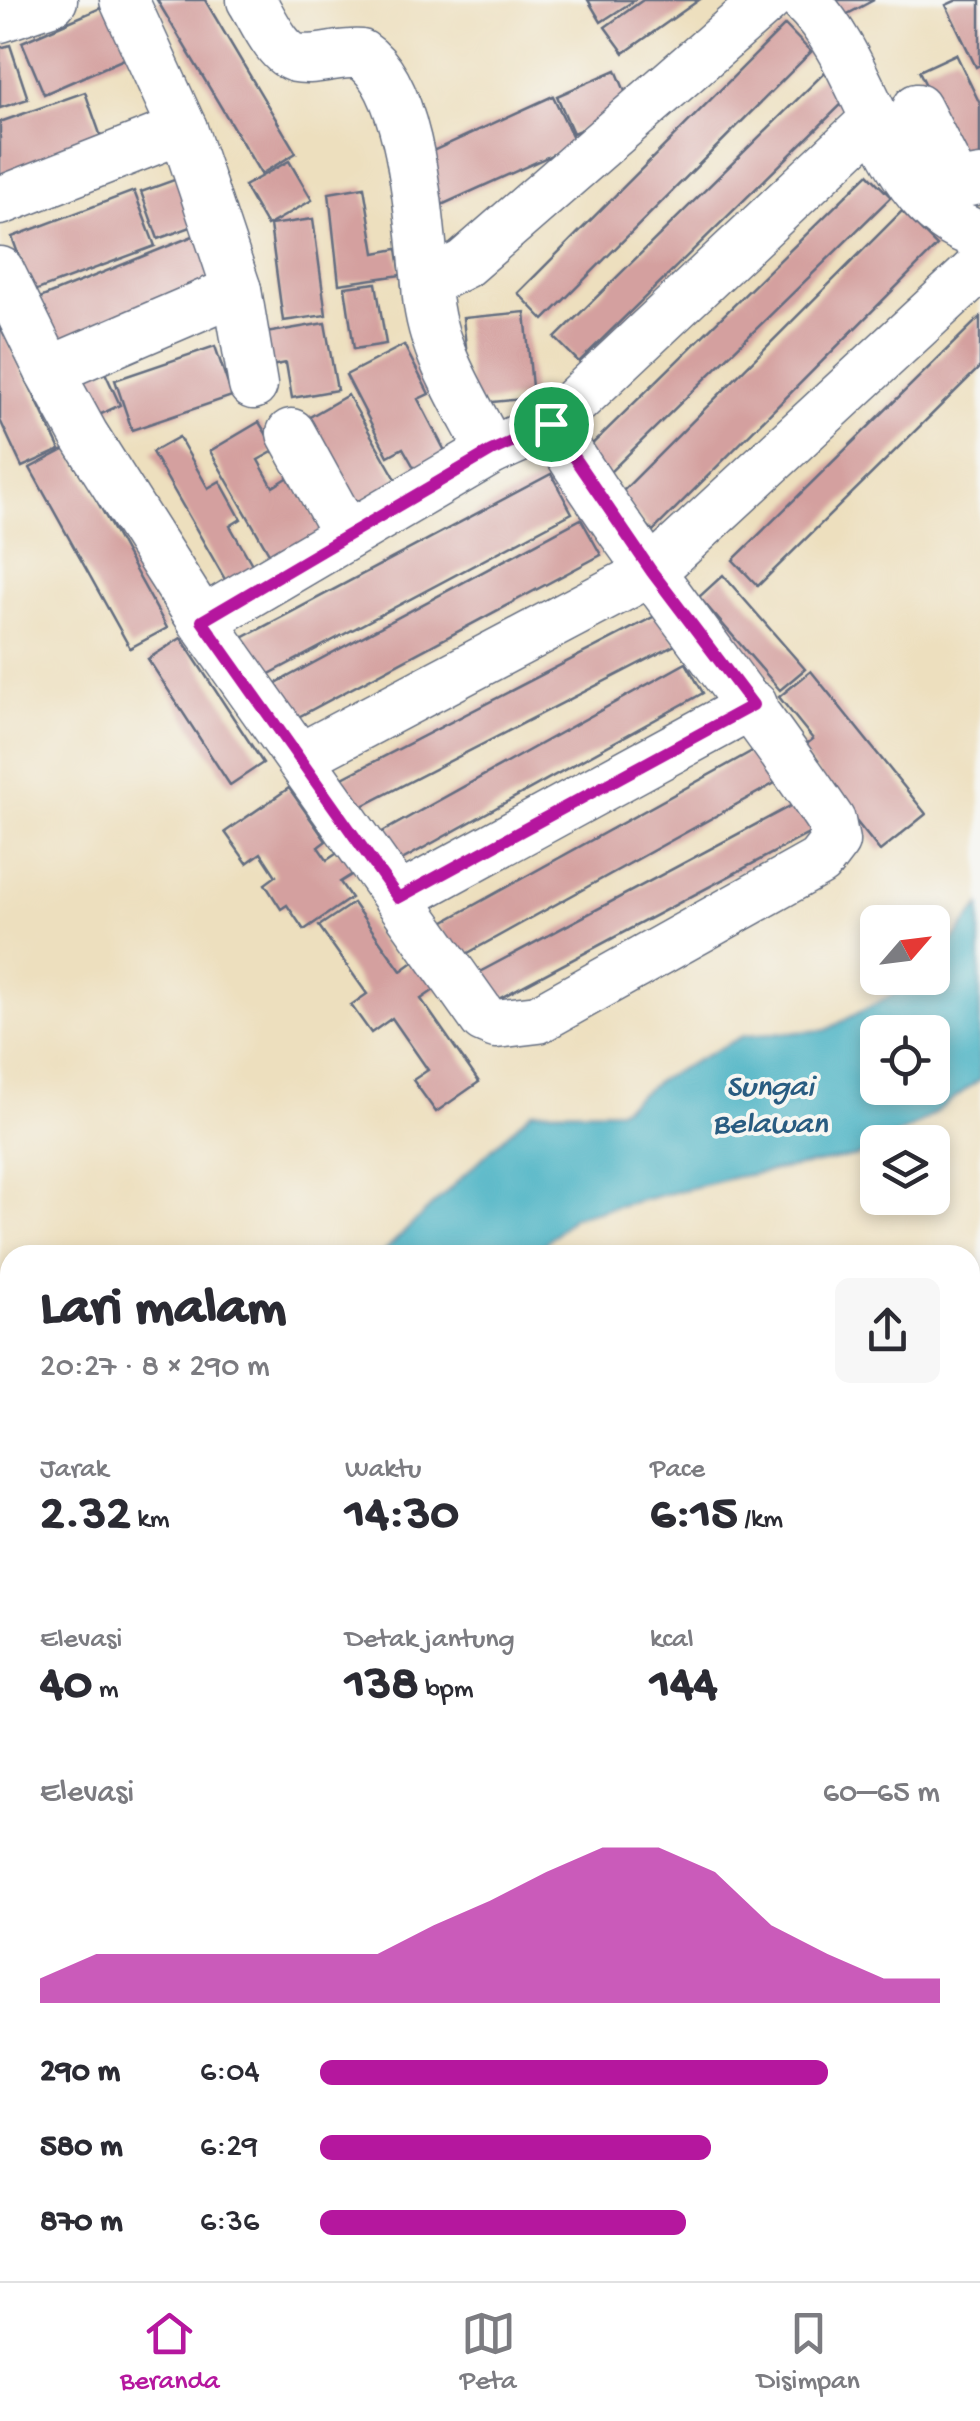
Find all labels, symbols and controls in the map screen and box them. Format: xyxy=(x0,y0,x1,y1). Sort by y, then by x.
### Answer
pin xyxy=(509,382,594,467)
icon: arrive xyxy=(524,397,579,452)
north arrow xyxy=(860,905,950,995)
map controls xyxy=(860,905,950,1215)
button: locate xyxy=(860,1015,950,1105)
water label: Sungai Belawan xyxy=(712,1070,829,1145)
button: layers xyxy=(860,1125,950,1215)
button: share xyxy=(835,1278,940,1383)
text: Lari malam xyxy=(40,1279,286,1343)
text: 20:27 · 8 × 290 m xyxy=(40,1349,270,1387)
text: Jarak xyxy=(40,1454,108,1487)
text: Waktu xyxy=(345,1454,421,1487)
text: Pace xyxy=(650,1454,705,1487)
text: 2.32 xyxy=(40,1487,131,1546)
text: 14:30 xyxy=(345,1487,459,1546)
text: 6:15 xyxy=(650,1487,738,1546)
text: km xyxy=(131,1504,170,1537)
text: /km xyxy=(738,1504,783,1537)
text: Elevasi xyxy=(40,1624,122,1657)
text: Detak jantung xyxy=(345,1624,515,1657)
text: kcal xyxy=(650,1624,694,1657)
text: 40 xyxy=(40,1657,92,1716)
text: 138 xyxy=(345,1657,419,1716)
text: 144 xyxy=(650,1657,718,1716)
text: m xyxy=(92,1674,119,1707)
text: bpm xyxy=(419,1674,474,1707)
text: Elevasi xyxy=(40,1775,134,1813)
text: 60–65 m xyxy=(823,1775,940,1813)
text: 290 m xyxy=(40,2054,120,2092)
text: 6:04 xyxy=(200,2054,260,2092)
text: 580 m xyxy=(40,2129,123,2167)
text: 6:29 xyxy=(200,2129,258,2167)
text: 870 m xyxy=(40,2204,123,2242)
text: 6:36 xyxy=(200,2204,259,2242)
tab: Beranda xyxy=(120,2306,220,2399)
tab: Peta xyxy=(460,2306,517,2399)
tab: Disimpan xyxy=(757,2306,860,2399)

